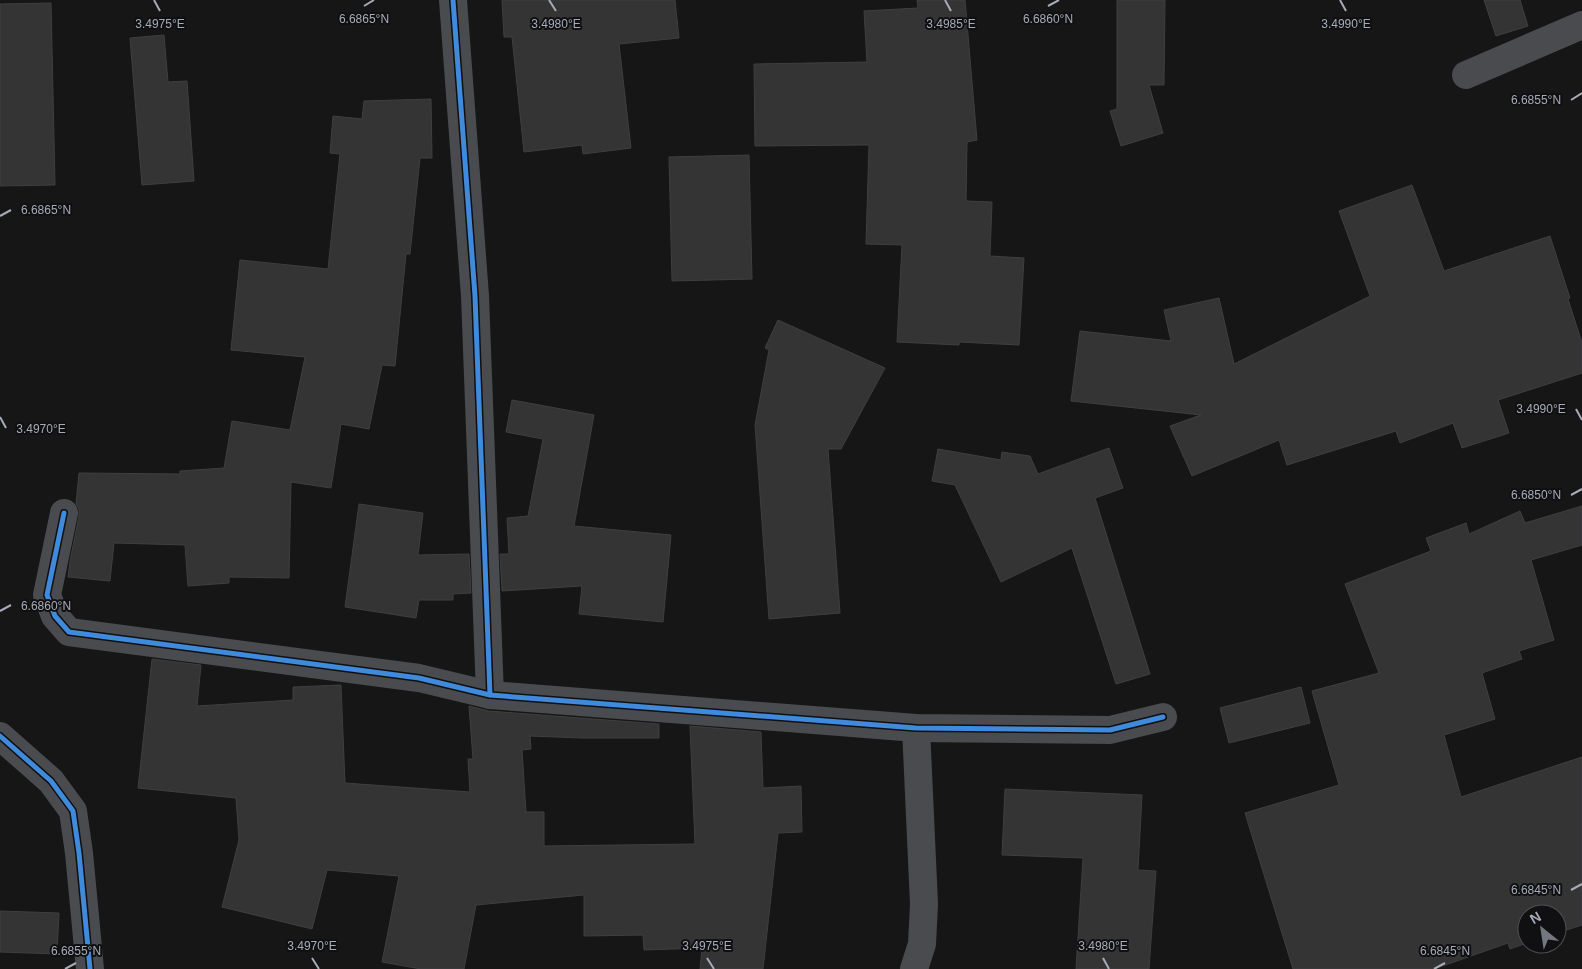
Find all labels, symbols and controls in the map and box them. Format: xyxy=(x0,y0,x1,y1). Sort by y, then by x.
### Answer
text: 6.6865°N xyxy=(339,12,389,26)
text: 6.6860°N xyxy=(1023,12,1073,26)
text: 3.4975°E xyxy=(135,17,185,31)
text: 3.4980°E xyxy=(531,17,581,31)
text: 3.4985°E xyxy=(926,17,976,31)
text: 3.4990°E xyxy=(1321,17,1371,31)
text: 6.6855°N xyxy=(1511,93,1561,107)
text: 6.6865°N xyxy=(21,203,71,217)
text: 3.4990°E xyxy=(1516,402,1566,416)
text: 3.4970°E xyxy=(16,422,66,436)
text: 6.6850°N xyxy=(1511,488,1561,502)
text: 6.6860°N xyxy=(21,599,71,613)
text: 6.6845°N xyxy=(1511,883,1561,897)
north arrow xyxy=(1517,904,1567,954)
text: N xyxy=(1527,908,1544,927)
text: 3.4970°E xyxy=(287,939,337,953)
text: 3.4975°E xyxy=(682,939,732,953)
text: 3.4980°E xyxy=(1078,939,1128,953)
text: 6.6855°N xyxy=(51,944,101,958)
text: 6.6845°N xyxy=(1420,944,1470,958)

